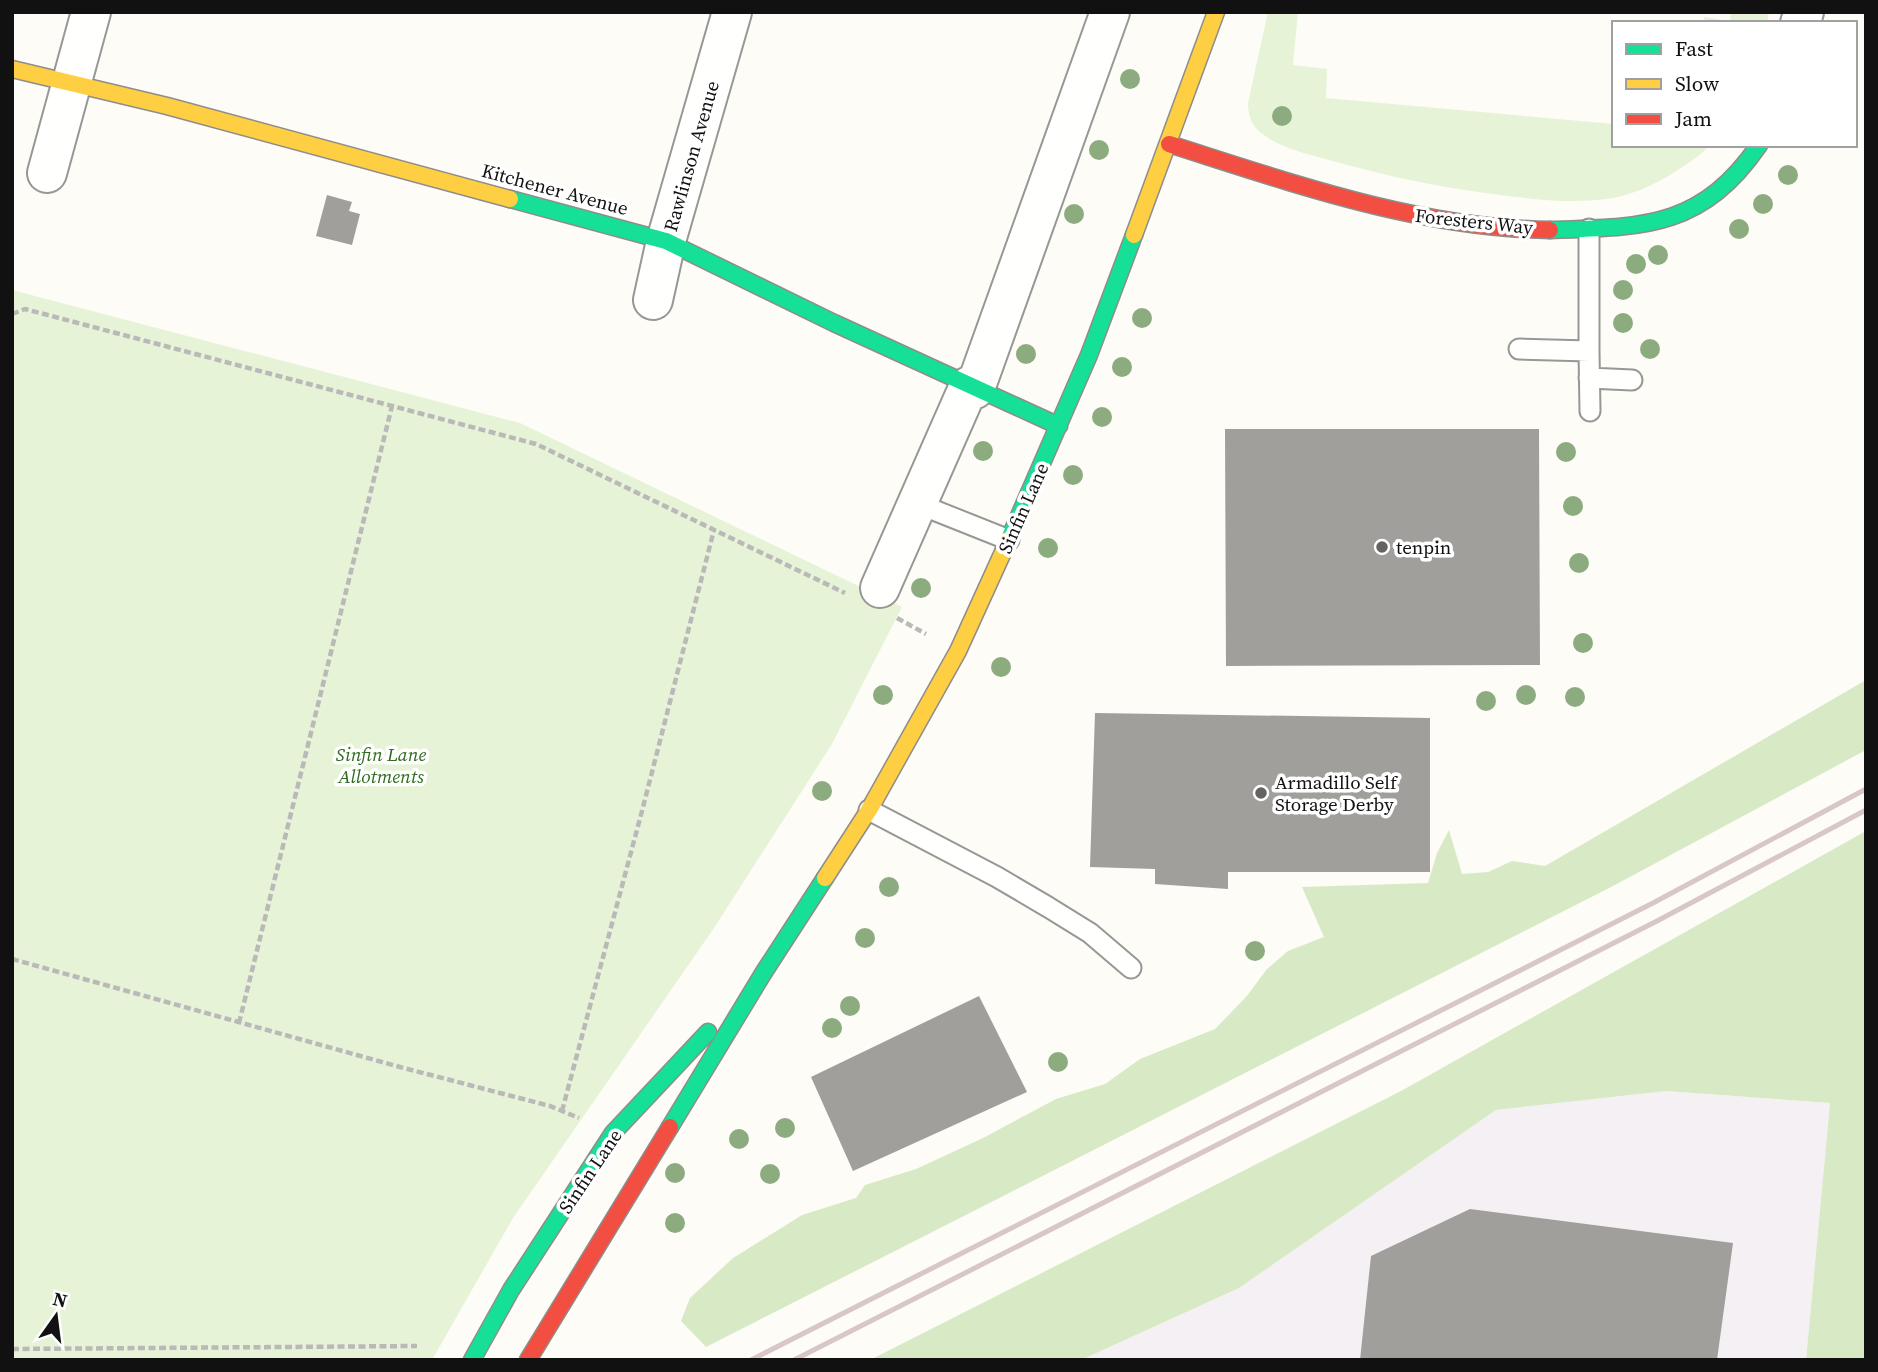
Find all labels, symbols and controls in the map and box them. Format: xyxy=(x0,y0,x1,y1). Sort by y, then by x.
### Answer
legend xyxy=(1612,21,1857,147)
text: Fast xyxy=(1675,34,1713,63)
text: Slow xyxy=(1675,69,1719,98)
street label: Rawlinson Avenue xyxy=(657,78,725,234)
text: Jam xyxy=(1674,104,1712,133)
street label: Kitchener Avenue xyxy=(479,157,631,221)
street label: Foresters Way xyxy=(1414,202,1535,240)
street label: Sinfin Lane xyxy=(992,459,1054,557)
place label: tenpin xyxy=(1396,534,1451,560)
marker: tenpin xyxy=(1374,539,1390,555)
park label: Sinfin Lane Allotments xyxy=(336,741,426,789)
place label: Armadillo Self Storage Derby xyxy=(1275,769,1399,817)
marker: Armadillo Self Storage Derby xyxy=(1253,785,1269,801)
street label: Sinfin Lane xyxy=(552,1124,628,1218)
north arrow xyxy=(21,1281,91,1351)
text: N xyxy=(50,1285,70,1314)

